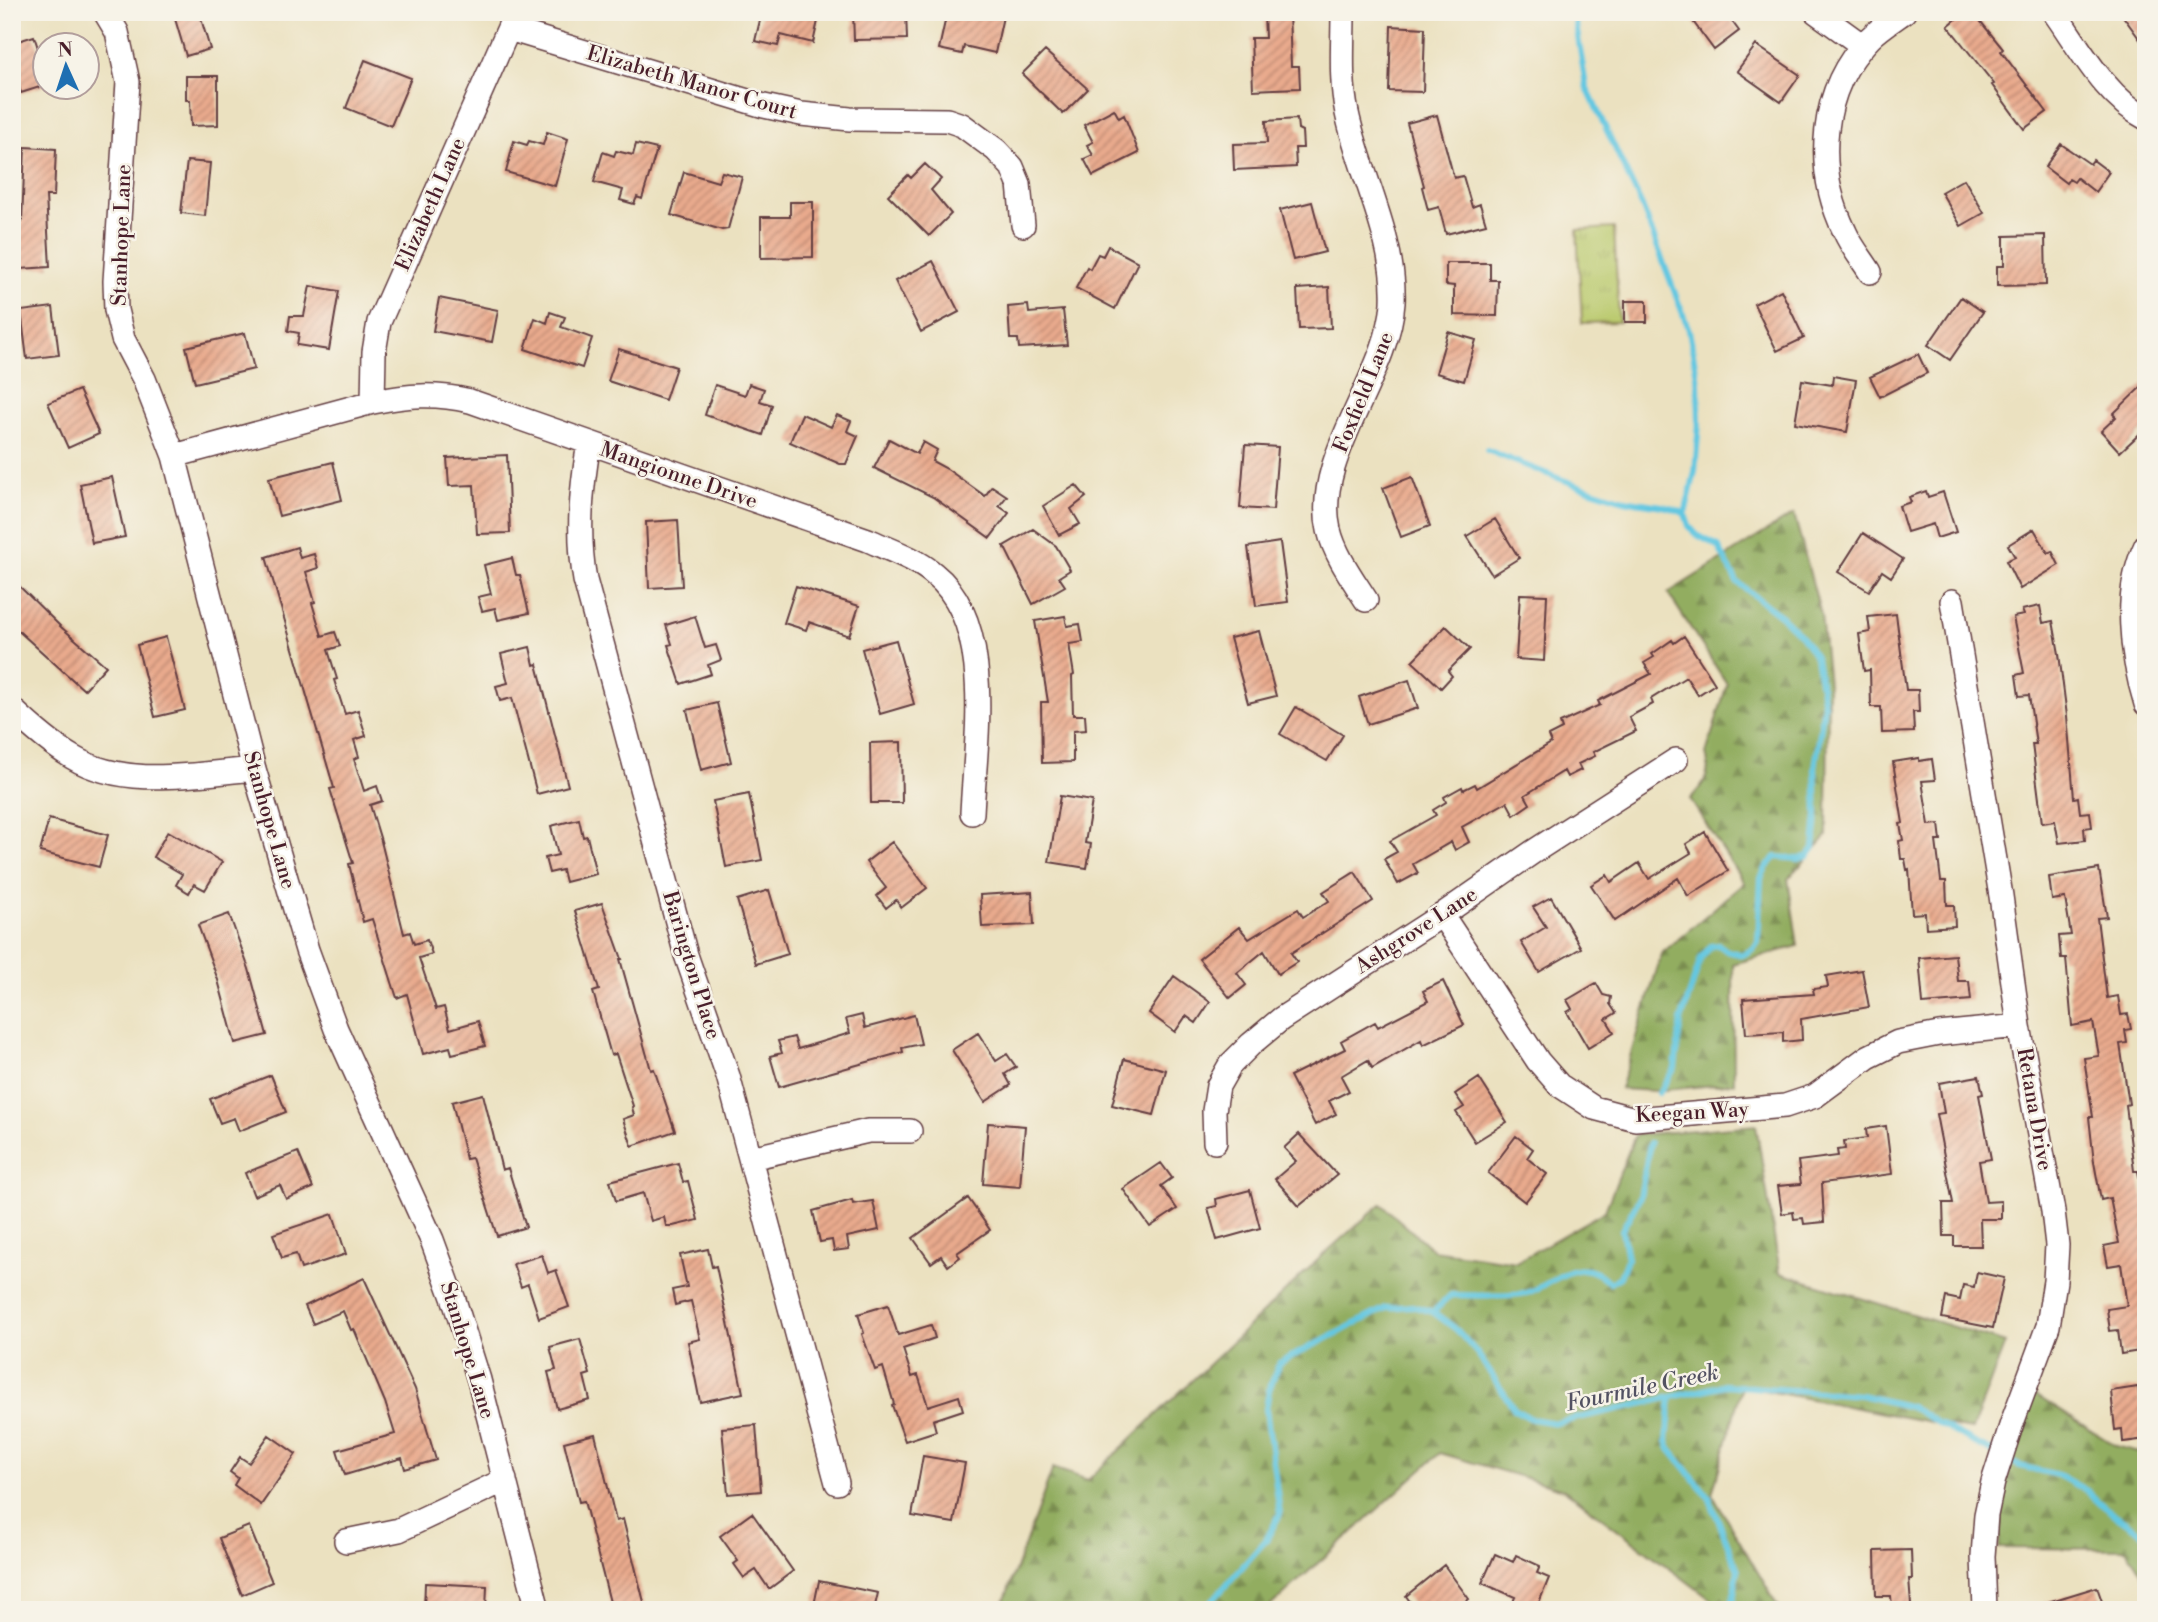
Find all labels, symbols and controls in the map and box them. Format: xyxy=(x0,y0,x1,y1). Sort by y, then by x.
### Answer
north arrow xyxy=(32,32,102,102)
text: N xyxy=(57,38,73,62)
street label: Elizabeth Manor Court xyxy=(584,40,800,126)
street label: Elizabeth Lane xyxy=(390,134,472,275)
street label: Stanhope Lane xyxy=(107,164,137,306)
street label: Foxfield Lane xyxy=(1328,328,1400,457)
street label: Mangionne Drive xyxy=(597,437,761,515)
street label: Stanhope Lane xyxy=(237,748,301,892)
street label: Ashgrove Lane xyxy=(1350,882,1483,981)
street label: Barington Place xyxy=(656,887,726,1042)
street label: Retana Drive xyxy=(2010,1046,2058,1173)
street label: Keegan Way xyxy=(1635,1097,1750,1129)
street label: Stanhope Lane xyxy=(434,1279,500,1422)
water label: Fourmile Creek xyxy=(1563,1358,1721,1418)

